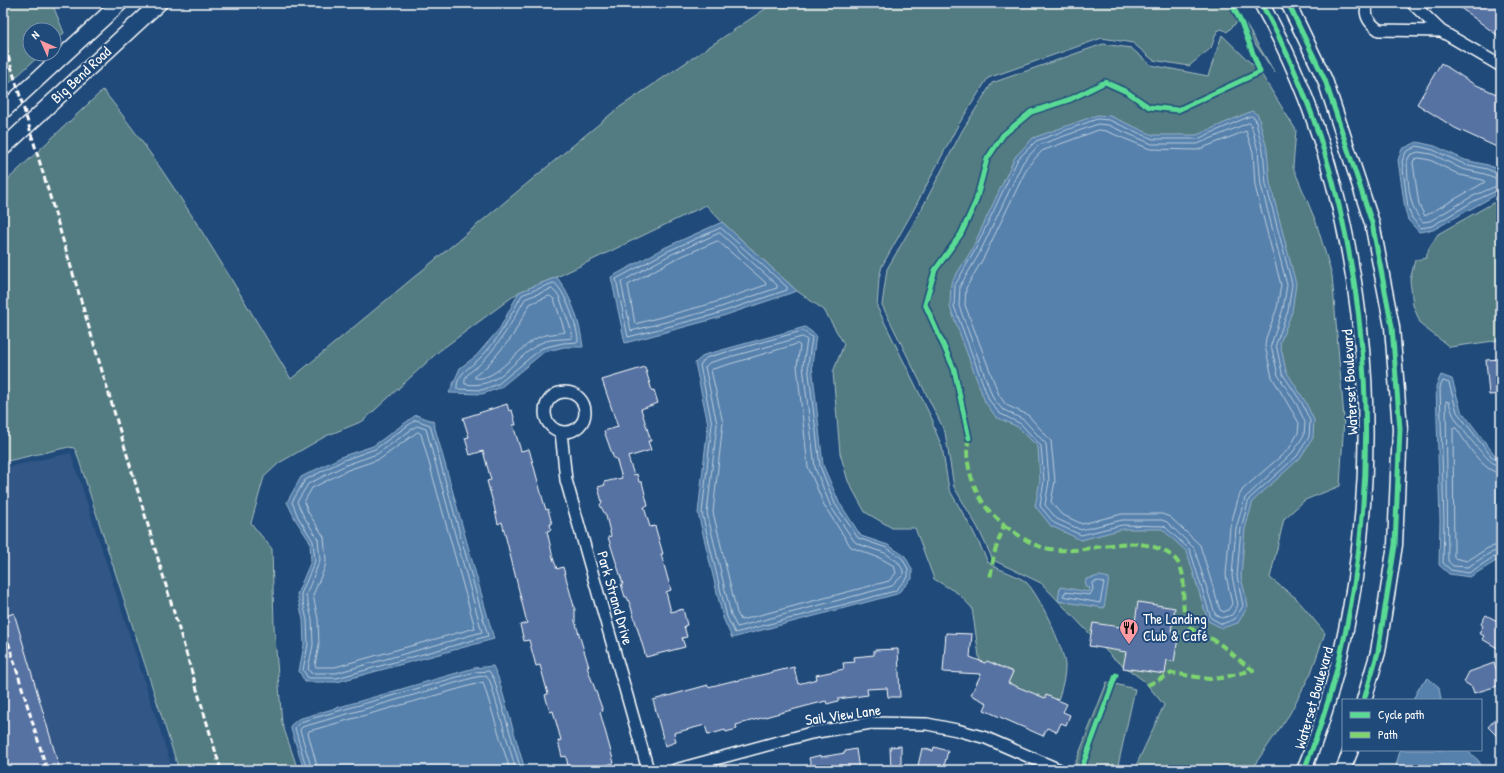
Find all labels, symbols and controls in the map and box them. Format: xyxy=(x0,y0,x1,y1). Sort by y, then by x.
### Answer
north arrow xyxy=(22,22,62,62)
text: N xyxy=(28,28,42,42)
street label: Big Bend Road xyxy=(46,41,115,108)
street label: Waterset Boulevard xyxy=(1336,329,1363,435)
street label: Park Strand Drive xyxy=(592,549,639,647)
place label: The Landing Club & Café xyxy=(1143,608,1208,646)
restaurant icon: The Landing Club & Café xyxy=(1118,617,1140,645)
street label: Waterset Boulevard xyxy=(1289,644,1338,751)
street label: Sail View Lane xyxy=(804,699,882,730)
legend xyxy=(1342,699,1482,751)
text: Cycle path xyxy=(1378,706,1424,723)
text: Path xyxy=(1378,726,1398,743)

